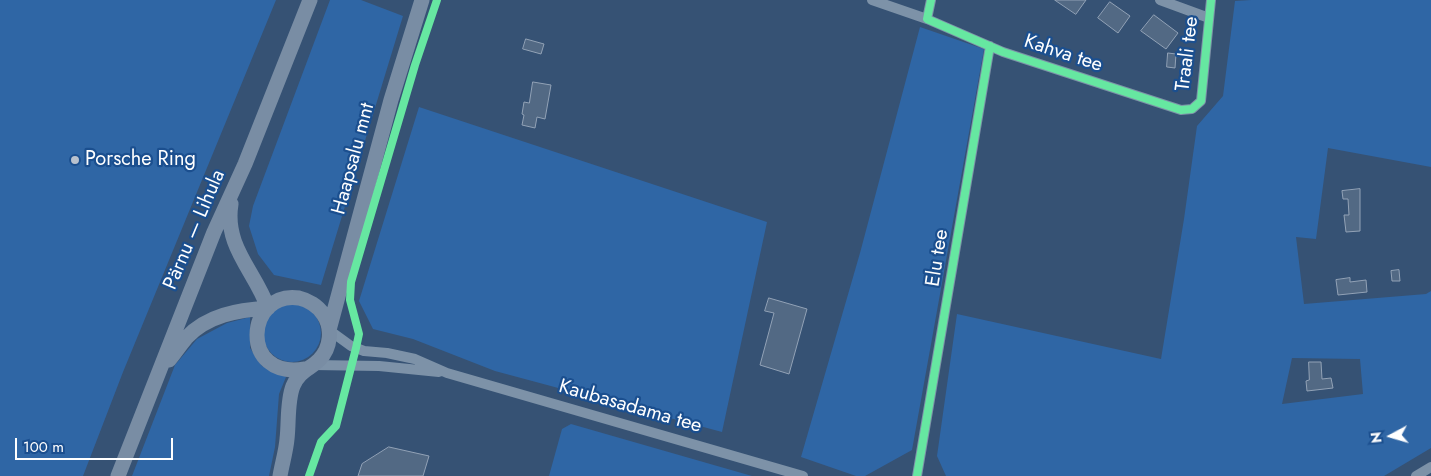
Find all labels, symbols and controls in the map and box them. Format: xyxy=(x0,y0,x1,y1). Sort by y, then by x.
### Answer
street label: Traali tee xyxy=(1172,15,1204,93)
street label: Kahva tee xyxy=(1021,30,1105,78)
street label: Haapsalu mnt xyxy=(328,101,380,217)
place label: Porsche Ring xyxy=(85,148,196,172)
marker: Porsche Ring xyxy=(69,154,81,166)
street label: Pärnu — Lihula xyxy=(159,167,231,293)
street label: Elu tee xyxy=(922,228,954,288)
street label: Kaubasadama tee xyxy=(556,375,704,439)
north arrow xyxy=(1366,411,1416,461)
scale bar xyxy=(18,428,175,460)
text: N xyxy=(1366,431,1387,444)
text: 100 m xyxy=(23,436,64,458)

